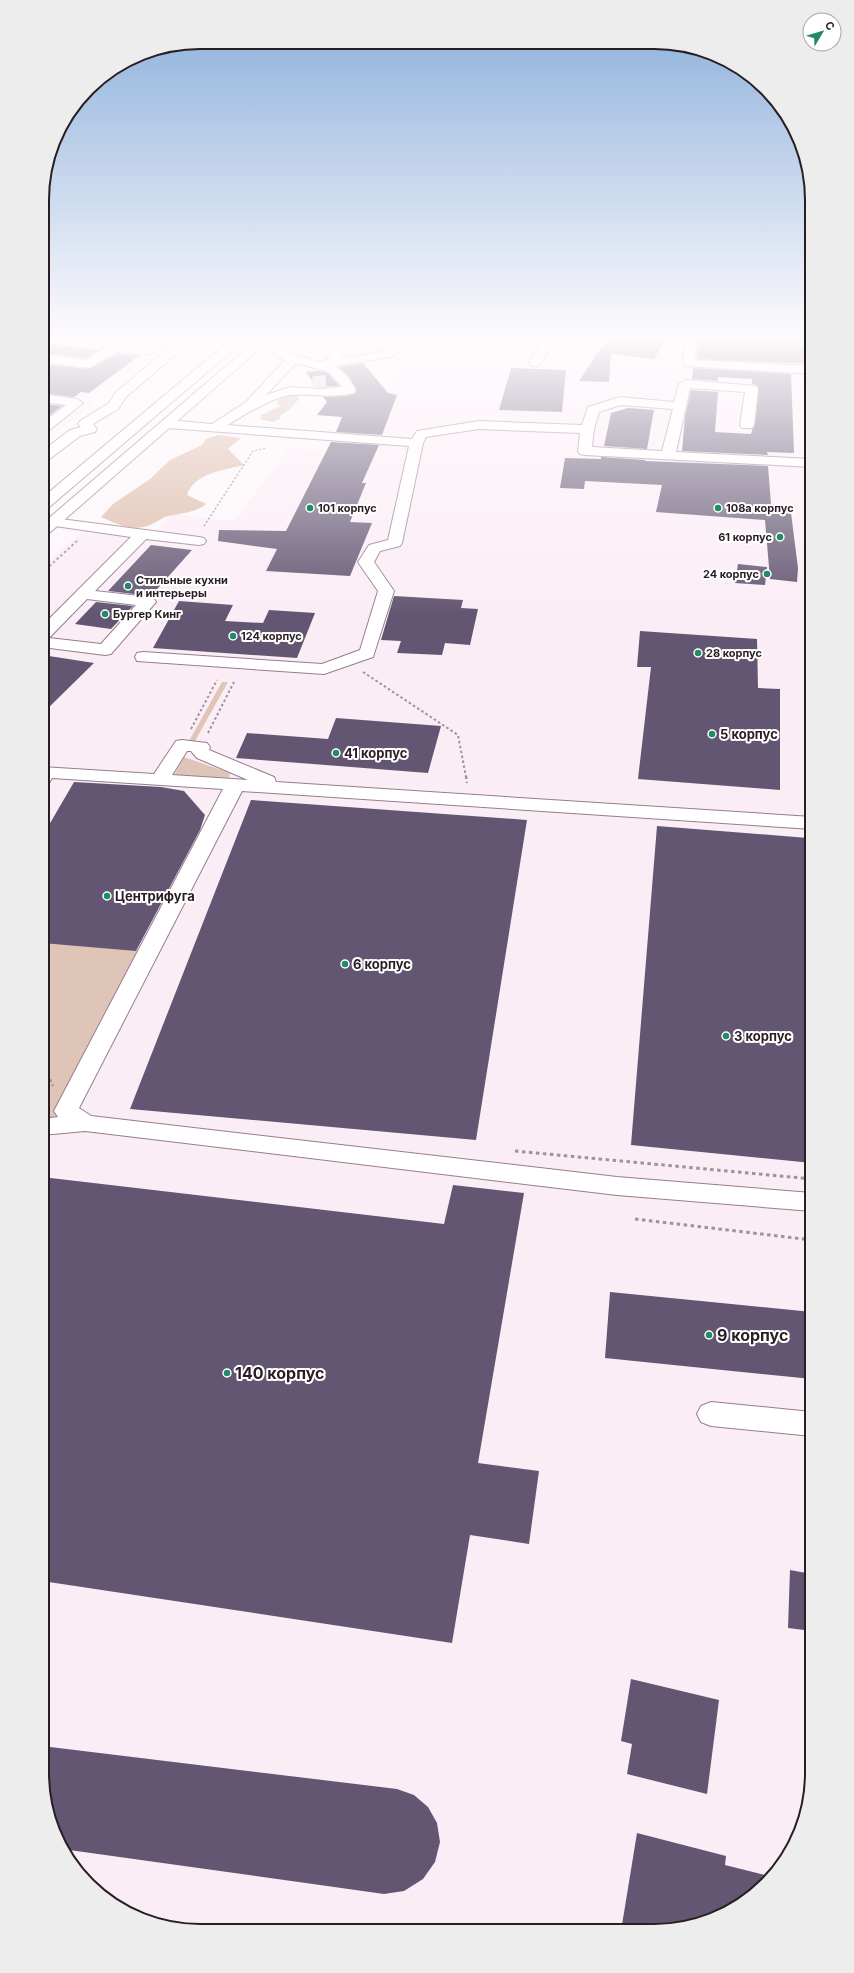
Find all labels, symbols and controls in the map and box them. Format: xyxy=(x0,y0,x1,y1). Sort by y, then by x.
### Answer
north arrow xyxy=(802,12,842,52)
text: С xyxy=(822,18,838,33)
place label: 101 корпус xyxy=(318,501,377,515)
place label: 108а корпус xyxy=(726,501,794,515)
marker: 101 корпус xyxy=(305,503,315,513)
marker: 108а корпус xyxy=(713,503,723,513)
place label: 61 корпус xyxy=(718,530,773,544)
marker: 61 корпус xyxy=(775,532,785,542)
place label: 24 корпус xyxy=(703,567,760,581)
marker: 24 корпус xyxy=(762,569,772,579)
place label: Стильные кухни и интерьеры xyxy=(136,573,228,600)
marker: Стильные кухни и интерьеры xyxy=(123,581,133,591)
place label: Бургер Кинг xyxy=(113,607,181,621)
marker: Бургер Кинг xyxy=(100,609,110,619)
place label: 124 корпус xyxy=(241,629,302,643)
marker: 124 корпус xyxy=(228,631,238,641)
place label: 28 корпус xyxy=(706,646,763,660)
marker: 28 корпус xyxy=(693,648,703,658)
place label: 5 корпус xyxy=(720,726,778,742)
marker: 5 корпус xyxy=(707,729,717,739)
place label: 41 корпус xyxy=(344,745,408,761)
marker: 41 корпус xyxy=(331,748,341,758)
place label: Центрифуга xyxy=(115,888,195,904)
marker: Центрифуга xyxy=(102,891,112,901)
place label: 6 корпус xyxy=(353,956,411,972)
marker: 6 корпус xyxy=(340,959,350,969)
place label: 3 корпус xyxy=(734,1028,792,1044)
marker: 3 корпус xyxy=(721,1031,731,1041)
place label: 9 корпус xyxy=(717,1325,788,1345)
marker: 9 корпус xyxy=(704,1330,714,1340)
place label: 140 корпус xyxy=(235,1363,324,1383)
marker: 140 корпус xyxy=(222,1368,232,1378)

